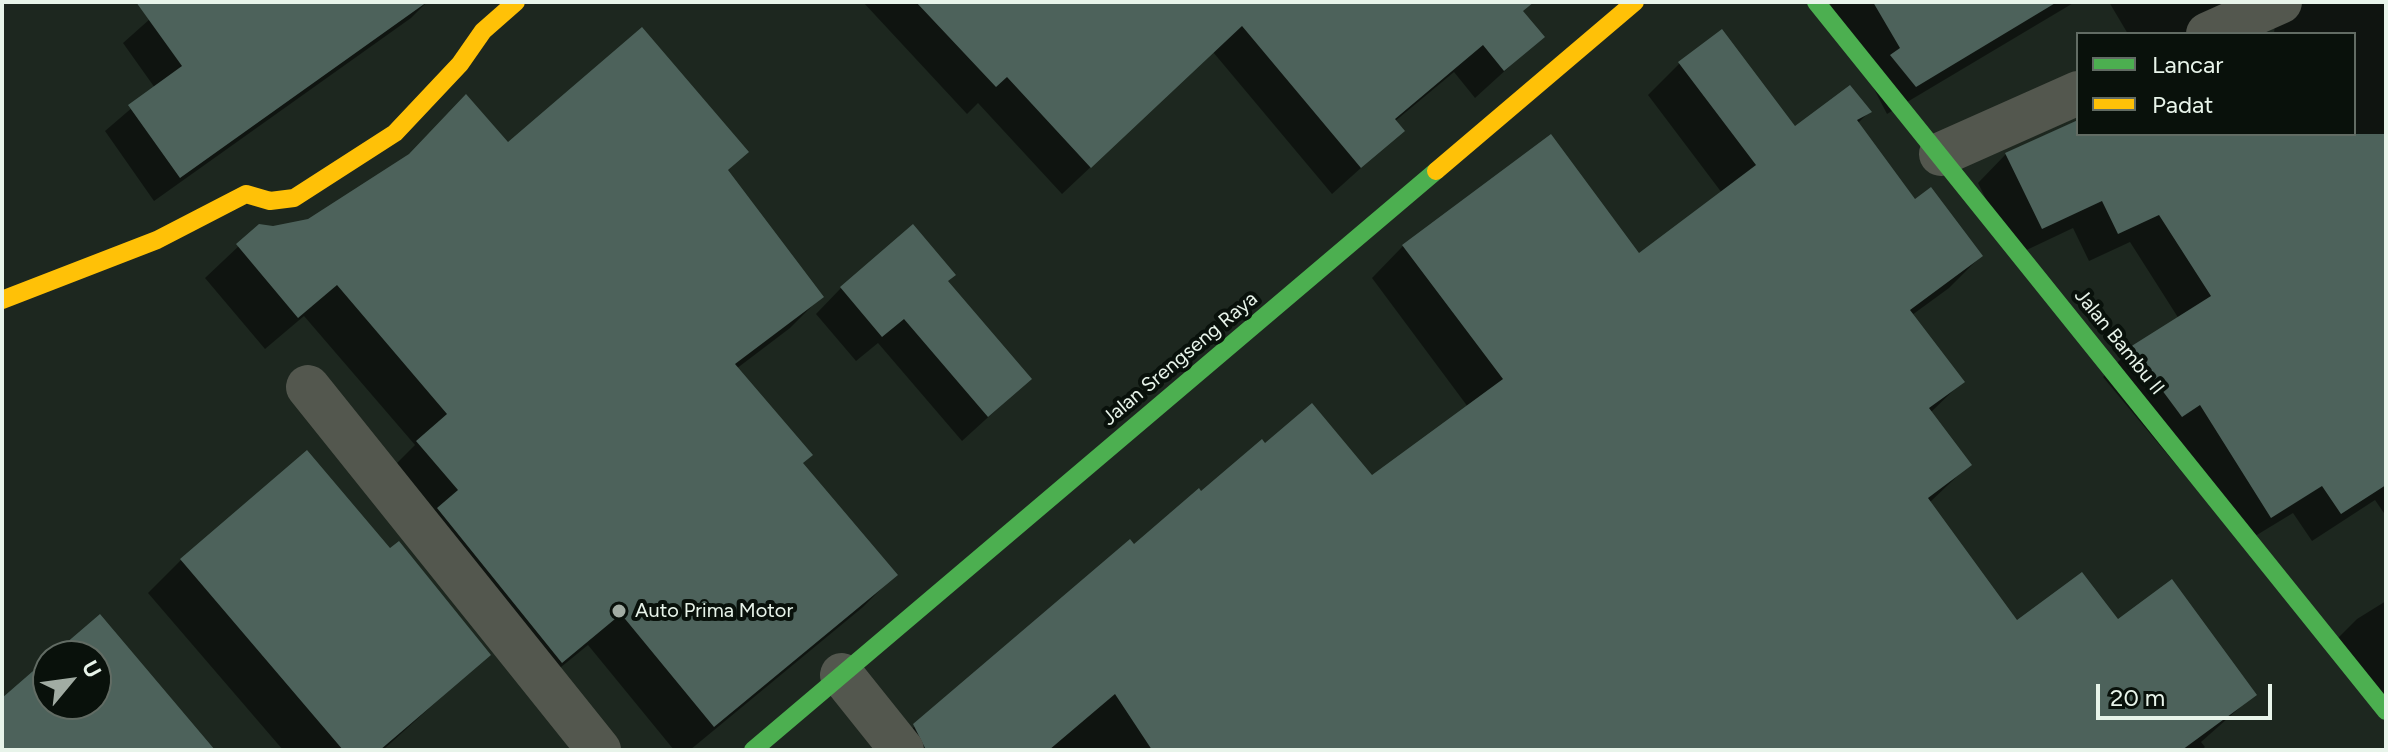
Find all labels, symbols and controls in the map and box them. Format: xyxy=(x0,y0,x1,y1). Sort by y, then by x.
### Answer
legend xyxy=(2076,32,2356,136)
text: Lancar xyxy=(2152,50,2223,79)
text: Padat xyxy=(2152,90,2213,119)
street label: Jalan Bambu II xyxy=(2069,284,2169,400)
street label: Jalan Srengseng Raya xyxy=(1098,287,1262,431)
place label: Auto Prima Motor xyxy=(635,599,793,623)
marker: Auto Prima Motor xyxy=(610,602,628,620)
north arrow xyxy=(32,640,112,720)
text: U xyxy=(76,656,107,682)
scale bar xyxy=(2100,668,2276,718)
text: 20 m xyxy=(2110,683,2165,712)

